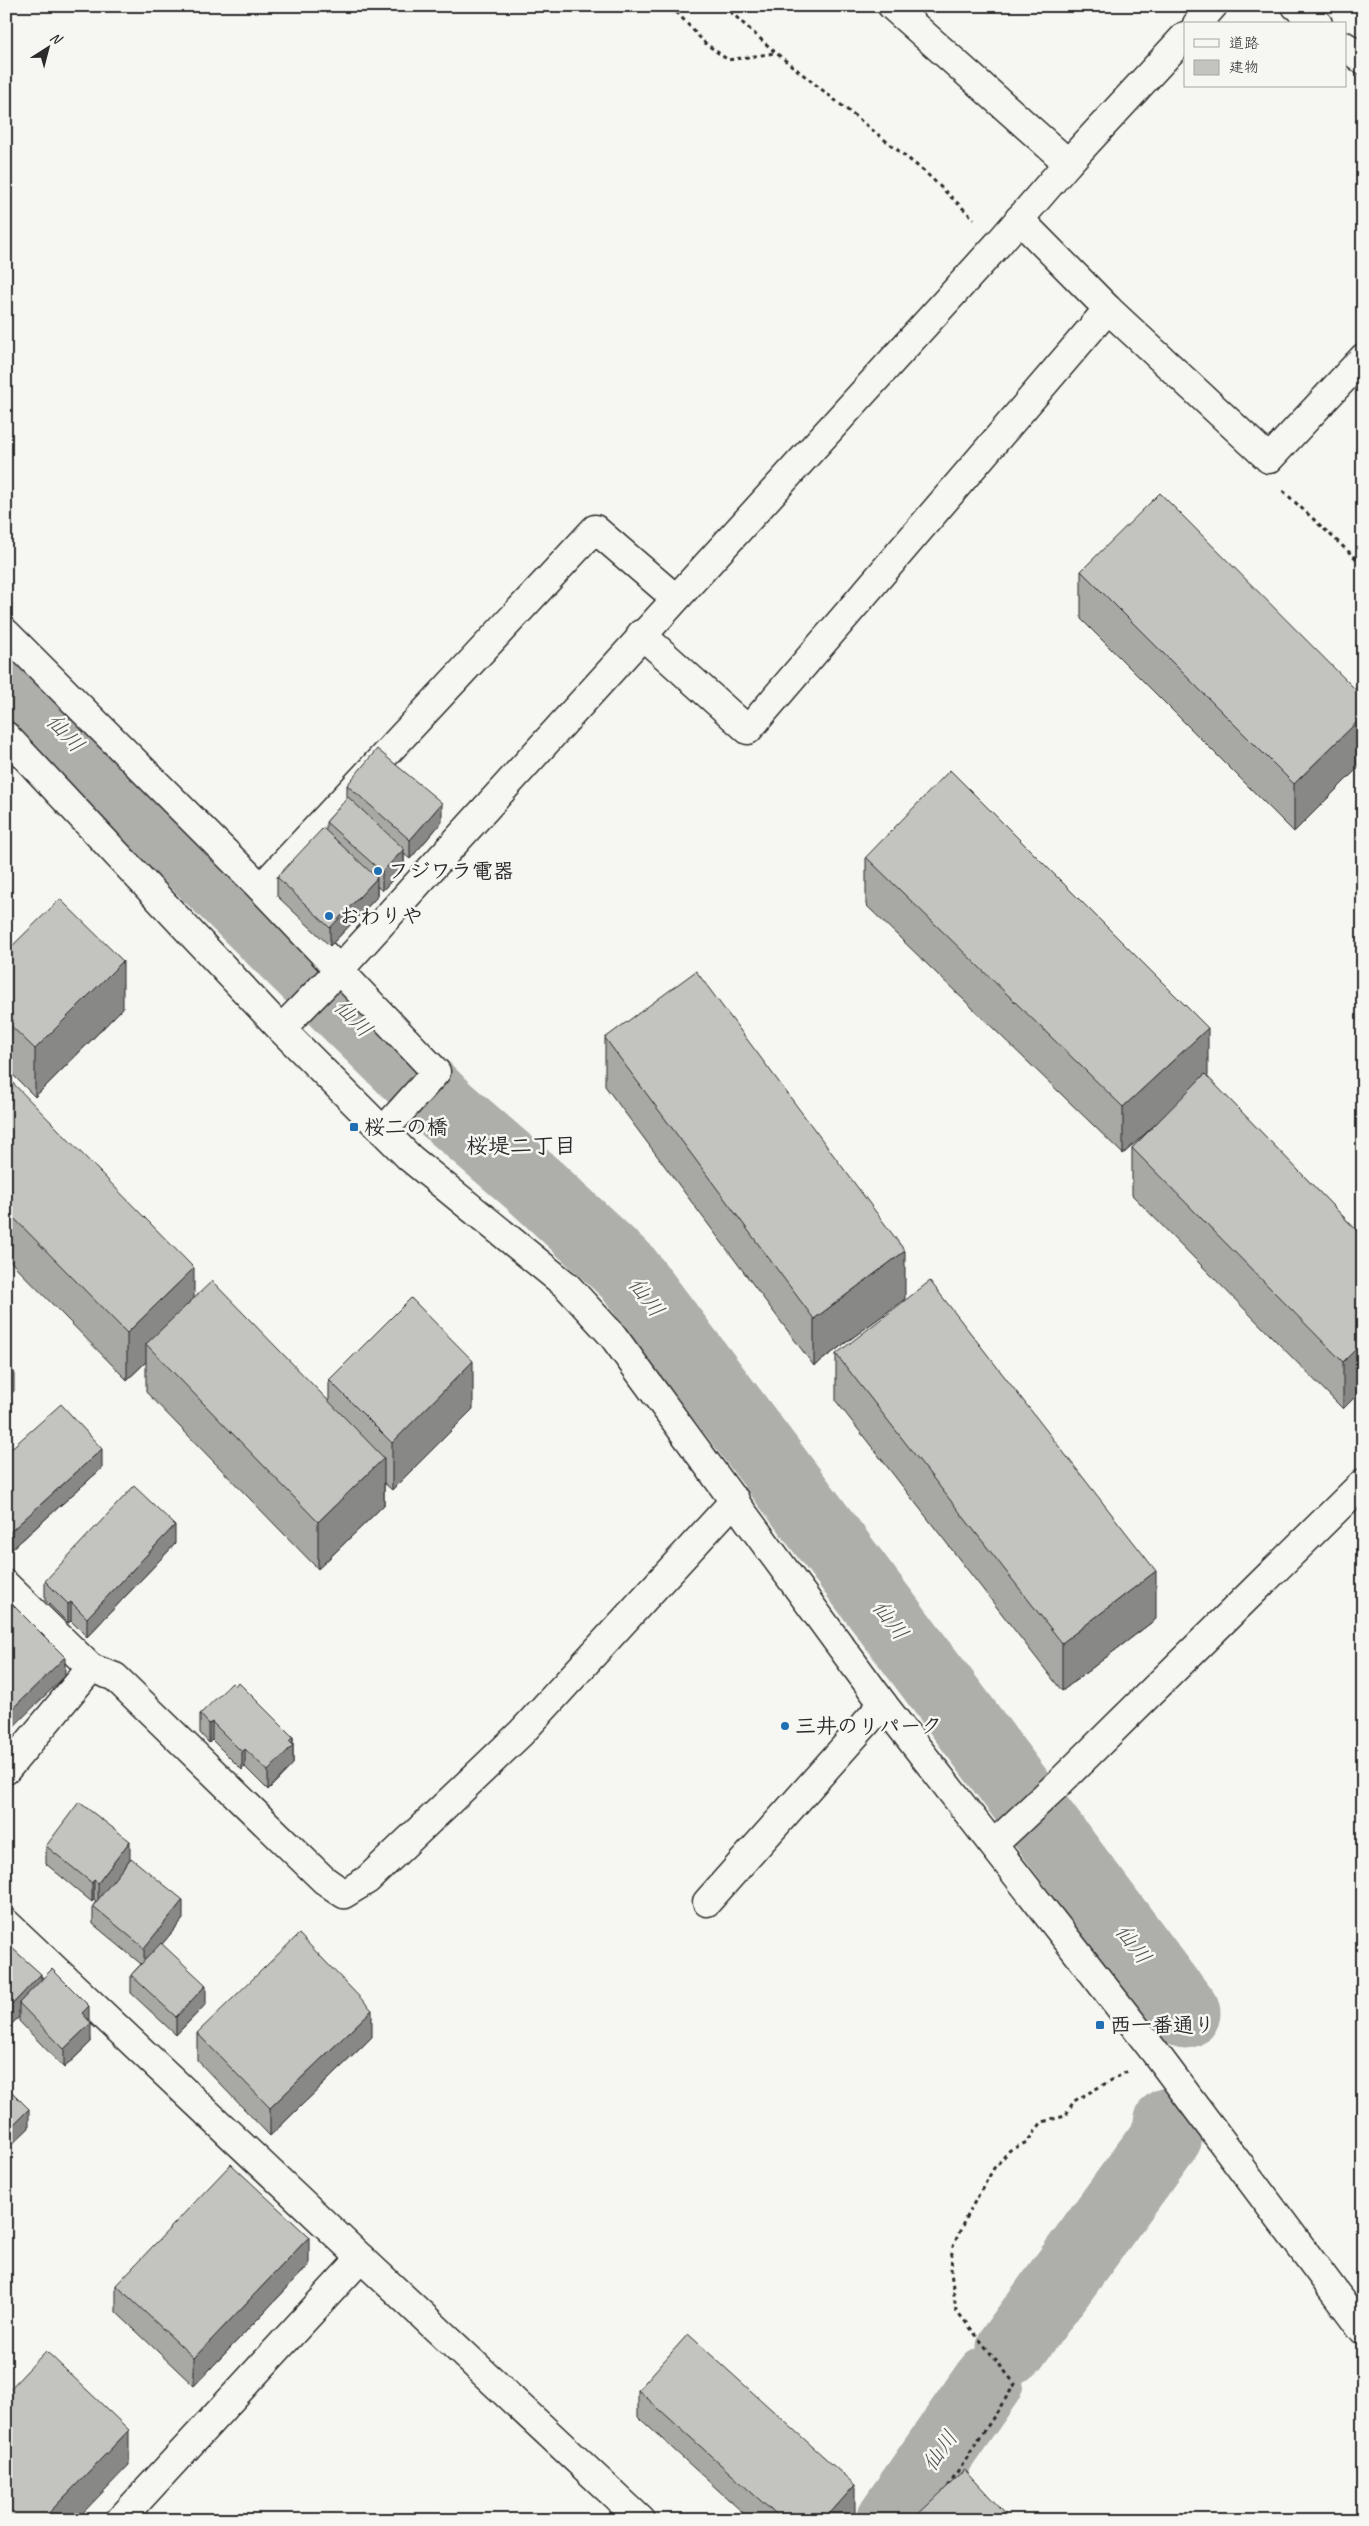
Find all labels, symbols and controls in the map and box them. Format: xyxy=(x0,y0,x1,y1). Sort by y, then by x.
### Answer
north arrow xyxy=(22,22,72,72)
legend xyxy=(1184,22,1346,88)
text: N xyxy=(47,28,66,49)
text: 道路 xyxy=(1229,34,1259,53)
text: 建物 xyxy=(1229,58,1259,77)
water label: 仙川 xyxy=(40,707,90,759)
place label: フジワラ電器 xyxy=(388,858,514,884)
marker: フジワラ電器 xyxy=(372,865,384,877)
place label: おわりや xyxy=(339,903,423,929)
marker: おわりや xyxy=(323,910,335,922)
water label: 仙川 xyxy=(328,993,378,1043)
place label: 桜二の橋 xyxy=(364,1114,448,1140)
marker: 桜二の橋 xyxy=(348,1121,360,1133)
district label: 桜堤二丁目 xyxy=(466,1132,576,1160)
water label: 仙川 xyxy=(622,1271,670,1323)
water label: 仙川 xyxy=(866,1594,914,1646)
place label: 三井のリパーク xyxy=(795,1713,942,1739)
marker: 三井のリパーク xyxy=(779,1720,791,1732)
water label: 仙川 xyxy=(1109,1918,1157,1970)
place label: 西一番通り xyxy=(1110,2012,1215,2038)
marker: 西一番通り xyxy=(1094,2019,1106,2031)
water label: 仙川 xyxy=(916,2425,964,2477)

